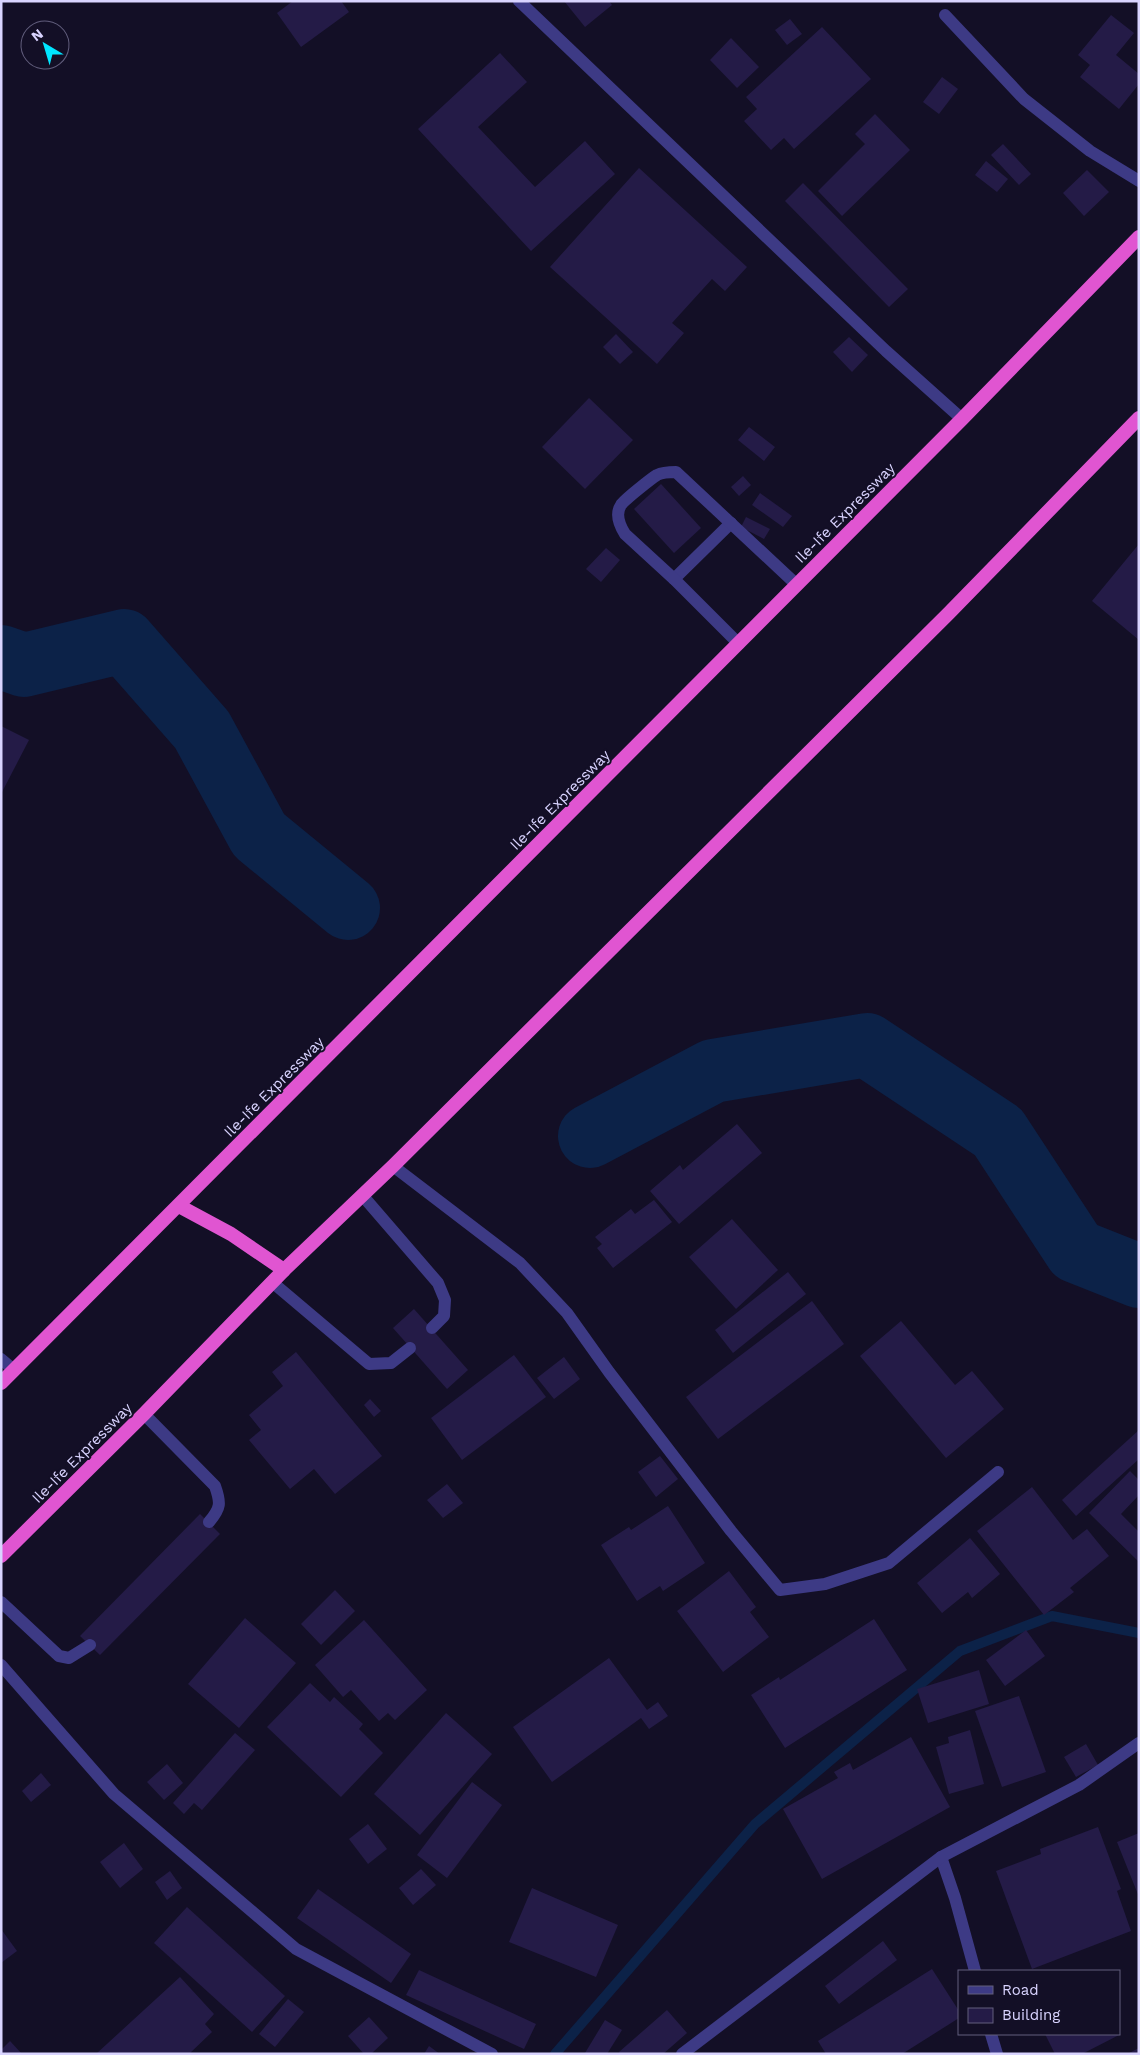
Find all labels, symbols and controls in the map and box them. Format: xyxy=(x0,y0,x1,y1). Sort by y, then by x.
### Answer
north arrow xyxy=(20,20,70,70)
text: N xyxy=(28,25,46,44)
street label: Ile-Ife Expressway xyxy=(791,459,899,567)
street label: Ile-Ife Expressway xyxy=(506,746,614,854)
street label: Ile-Ife Expressway xyxy=(220,1033,328,1141)
street label: Ile-Ife Expressway xyxy=(28,1399,136,1507)
legend xyxy=(958,1970,1120,2035)
text: Road xyxy=(1002,1981,1039,1999)
text: Building xyxy=(1002,2006,1060,2024)

